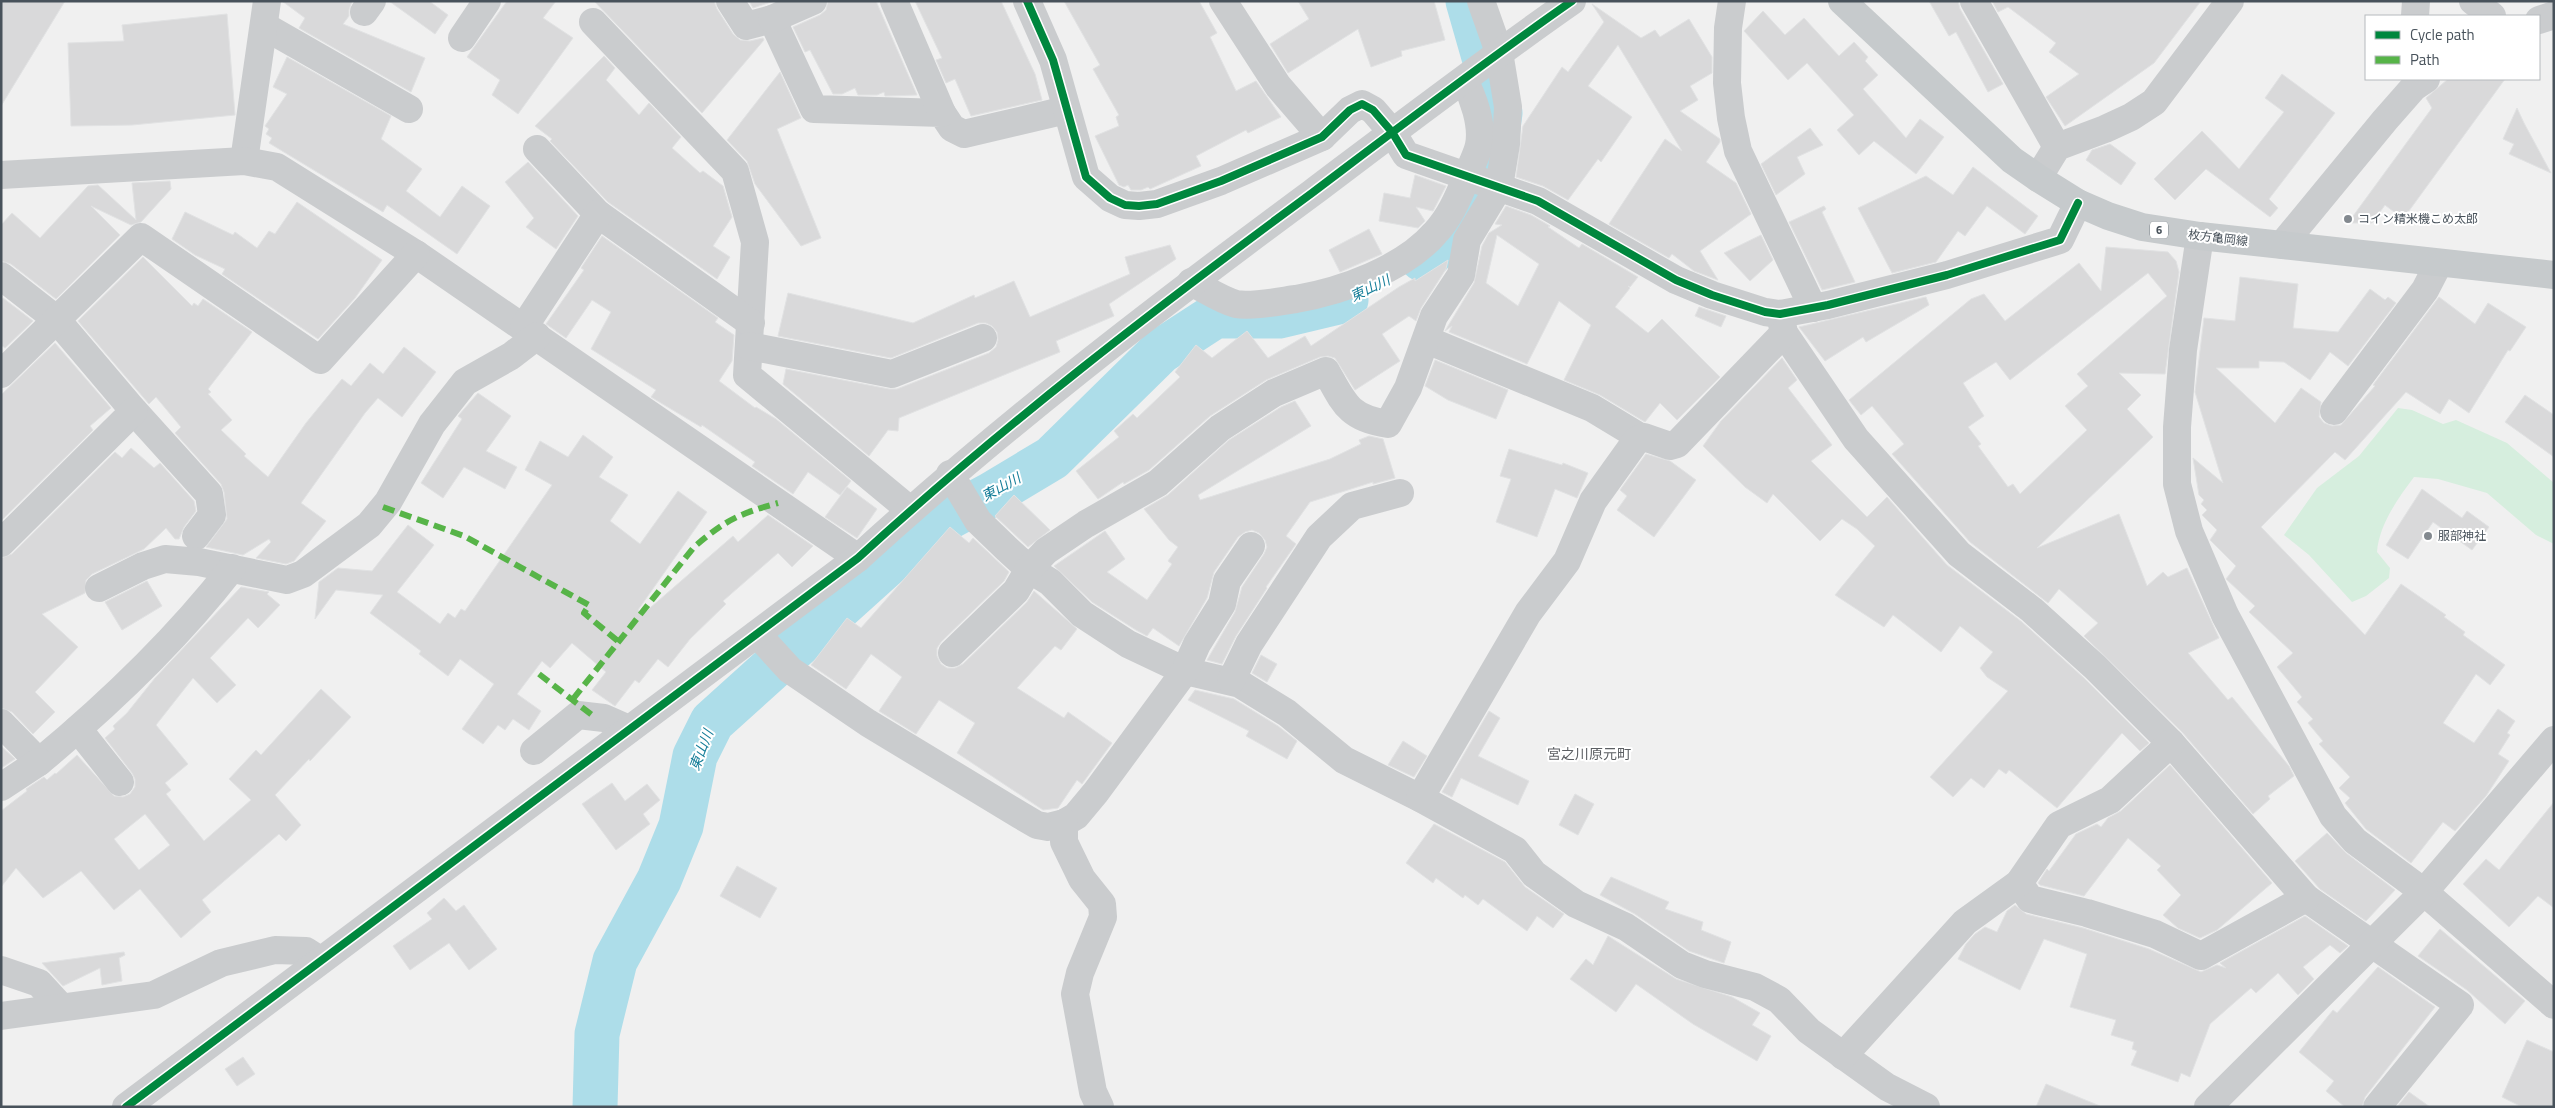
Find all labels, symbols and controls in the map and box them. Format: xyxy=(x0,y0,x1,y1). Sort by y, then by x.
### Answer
legend xyxy=(2365,15,2540,80)
text: Cycle path xyxy=(2410,23,2475,46)
text: Path xyxy=(2410,48,2440,71)
place label: コイン精米機こめ太郎 xyxy=(2358,209,2478,228)
marker: コイン精米機こめ太郎 xyxy=(2342,213,2354,225)
road number: 6 xyxy=(2150,222,2168,238)
street label: 枚方亀岡線 xyxy=(2187,224,2249,251)
water label: 東山川 xyxy=(1346,268,1395,306)
water label: 東山川 xyxy=(977,466,1026,506)
place label: 服部神社 xyxy=(2438,526,2486,545)
marker: 服部神社 xyxy=(2422,530,2434,542)
water label: 東山川 xyxy=(683,725,719,773)
district label: 宮之川原元町 xyxy=(1547,743,1631,764)

